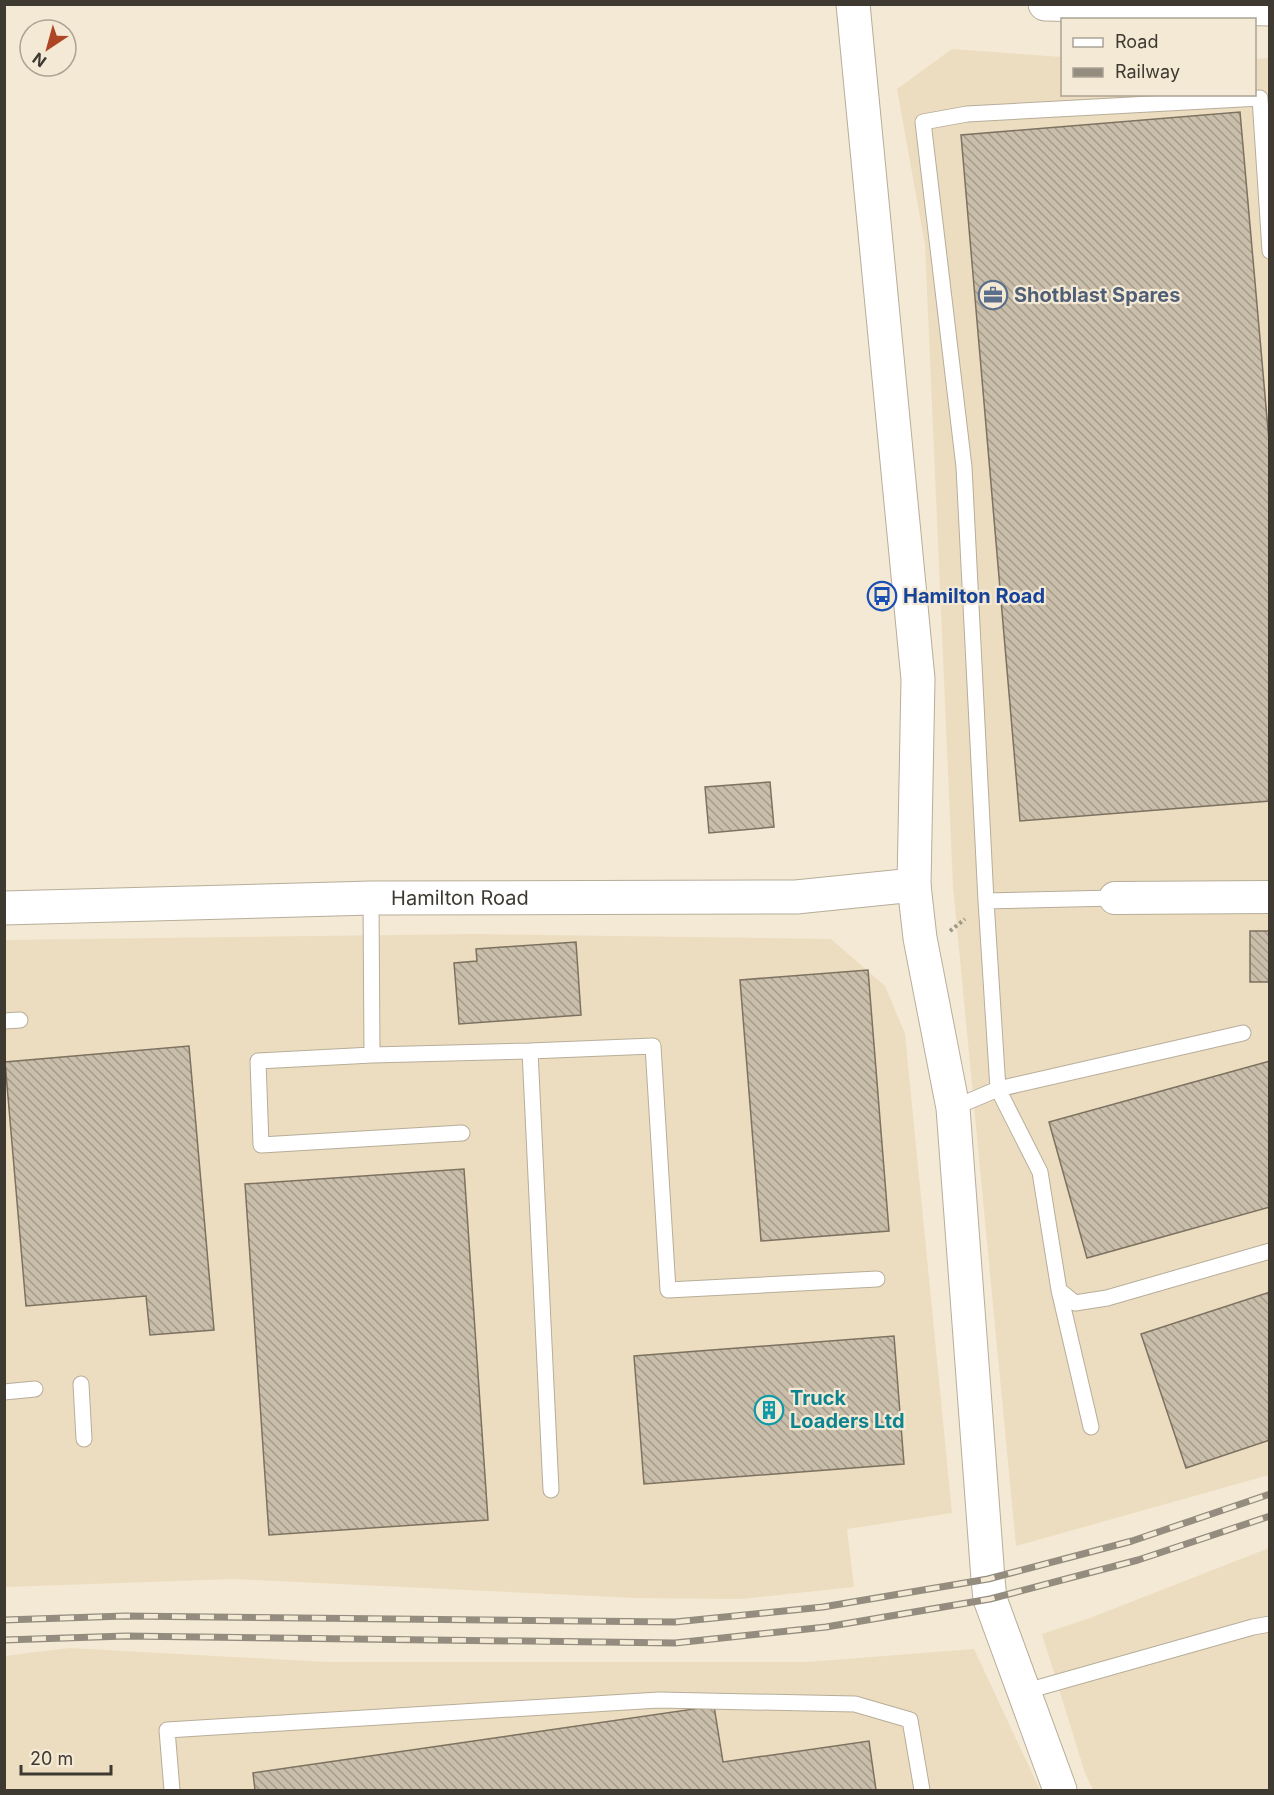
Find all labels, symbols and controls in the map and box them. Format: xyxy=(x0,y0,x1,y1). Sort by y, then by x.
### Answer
north arrow xyxy=(18,18,78,78)
legend xyxy=(1061,18,1256,96)
text: Road xyxy=(1115,31,1158,52)
text: N xyxy=(28,48,50,72)
text: Railway xyxy=(1115,61,1180,82)
office icon: Shotblast Spares xyxy=(977,279,1009,311)
place label: Shotblast Spares xyxy=(1014,283,1180,307)
bus stop icon: Hamilton Road xyxy=(866,580,898,612)
place label: Hamilton Road xyxy=(903,584,1045,608)
street label: Hamilton Road xyxy=(391,886,529,910)
place label: Truck Loaders Ltd xyxy=(790,1386,905,1433)
building icon: Truck Loaders Ltd xyxy=(753,1394,785,1426)
scale bar xyxy=(21,1738,111,1776)
text: 20 m xyxy=(30,1748,73,1769)

